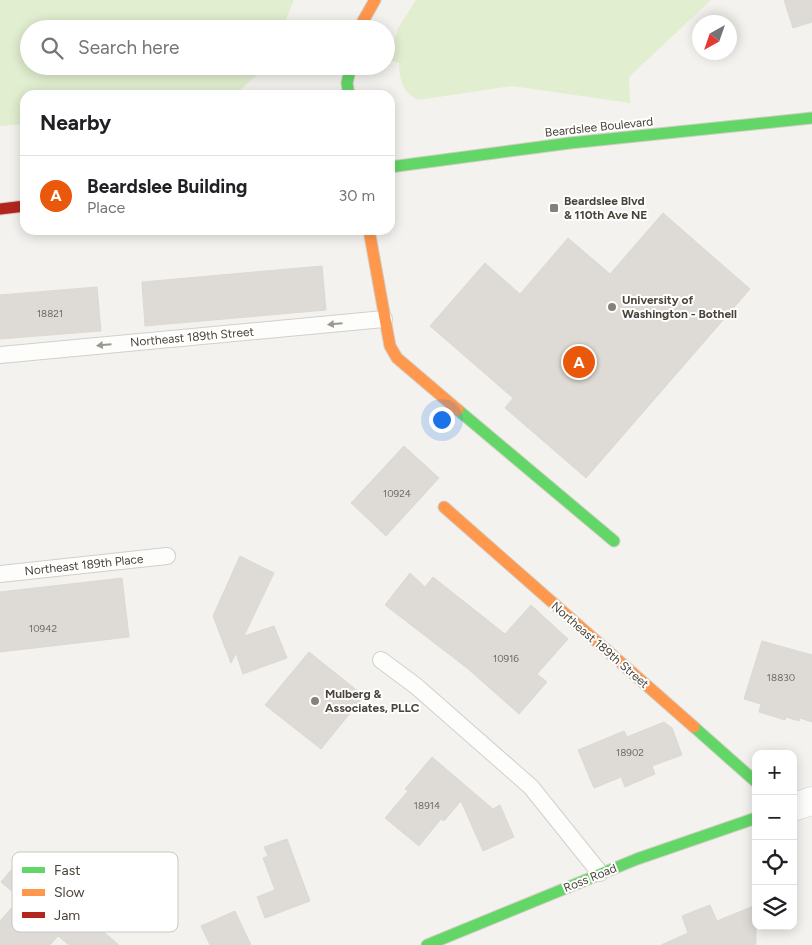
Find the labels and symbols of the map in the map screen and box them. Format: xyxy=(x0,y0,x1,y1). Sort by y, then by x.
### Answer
north arrow xyxy=(692,15,737,60)
street label: Beardslee Boulevard xyxy=(544,114,654,140)
place label: Beardslee Blvd & 110th Ave NE xyxy=(564,194,647,222)
marker: Beardslee Blvd & 110th Ave NE xyxy=(548,202,560,214)
place label: University of Washington - Bothell xyxy=(622,293,737,321)
marker: University of Washington - Bothell xyxy=(606,301,618,313)
house number: 18821 xyxy=(37,307,63,320)
one-way arrow xyxy=(327,320,343,328)
street label: Northeast 189th Street xyxy=(130,325,255,349)
one-way arrow xyxy=(96,342,112,350)
pin: A xyxy=(563,343,595,381)
your location xyxy=(429,407,455,433)
house number: 10924 xyxy=(383,487,411,500)
street label: Northeast 189th Place xyxy=(24,552,145,578)
street label: Northeast 189th Street xyxy=(549,599,652,691)
house number: 10942 xyxy=(29,622,57,635)
house number: 10916 xyxy=(493,652,519,665)
house number: 18830 xyxy=(767,671,795,684)
place label: Mulberg & Associates, PLLC xyxy=(325,687,420,715)
marker: Mulberg & Associates, PLLC xyxy=(309,695,321,707)
house number: 18902 xyxy=(616,746,644,759)
house number: 18914 xyxy=(414,799,440,812)
legend xyxy=(12,852,178,932)
street label: Ross Road xyxy=(561,861,619,895)
text: Fast xyxy=(54,862,80,879)
text: Slow xyxy=(54,884,85,901)
text: Jam xyxy=(54,907,80,924)

